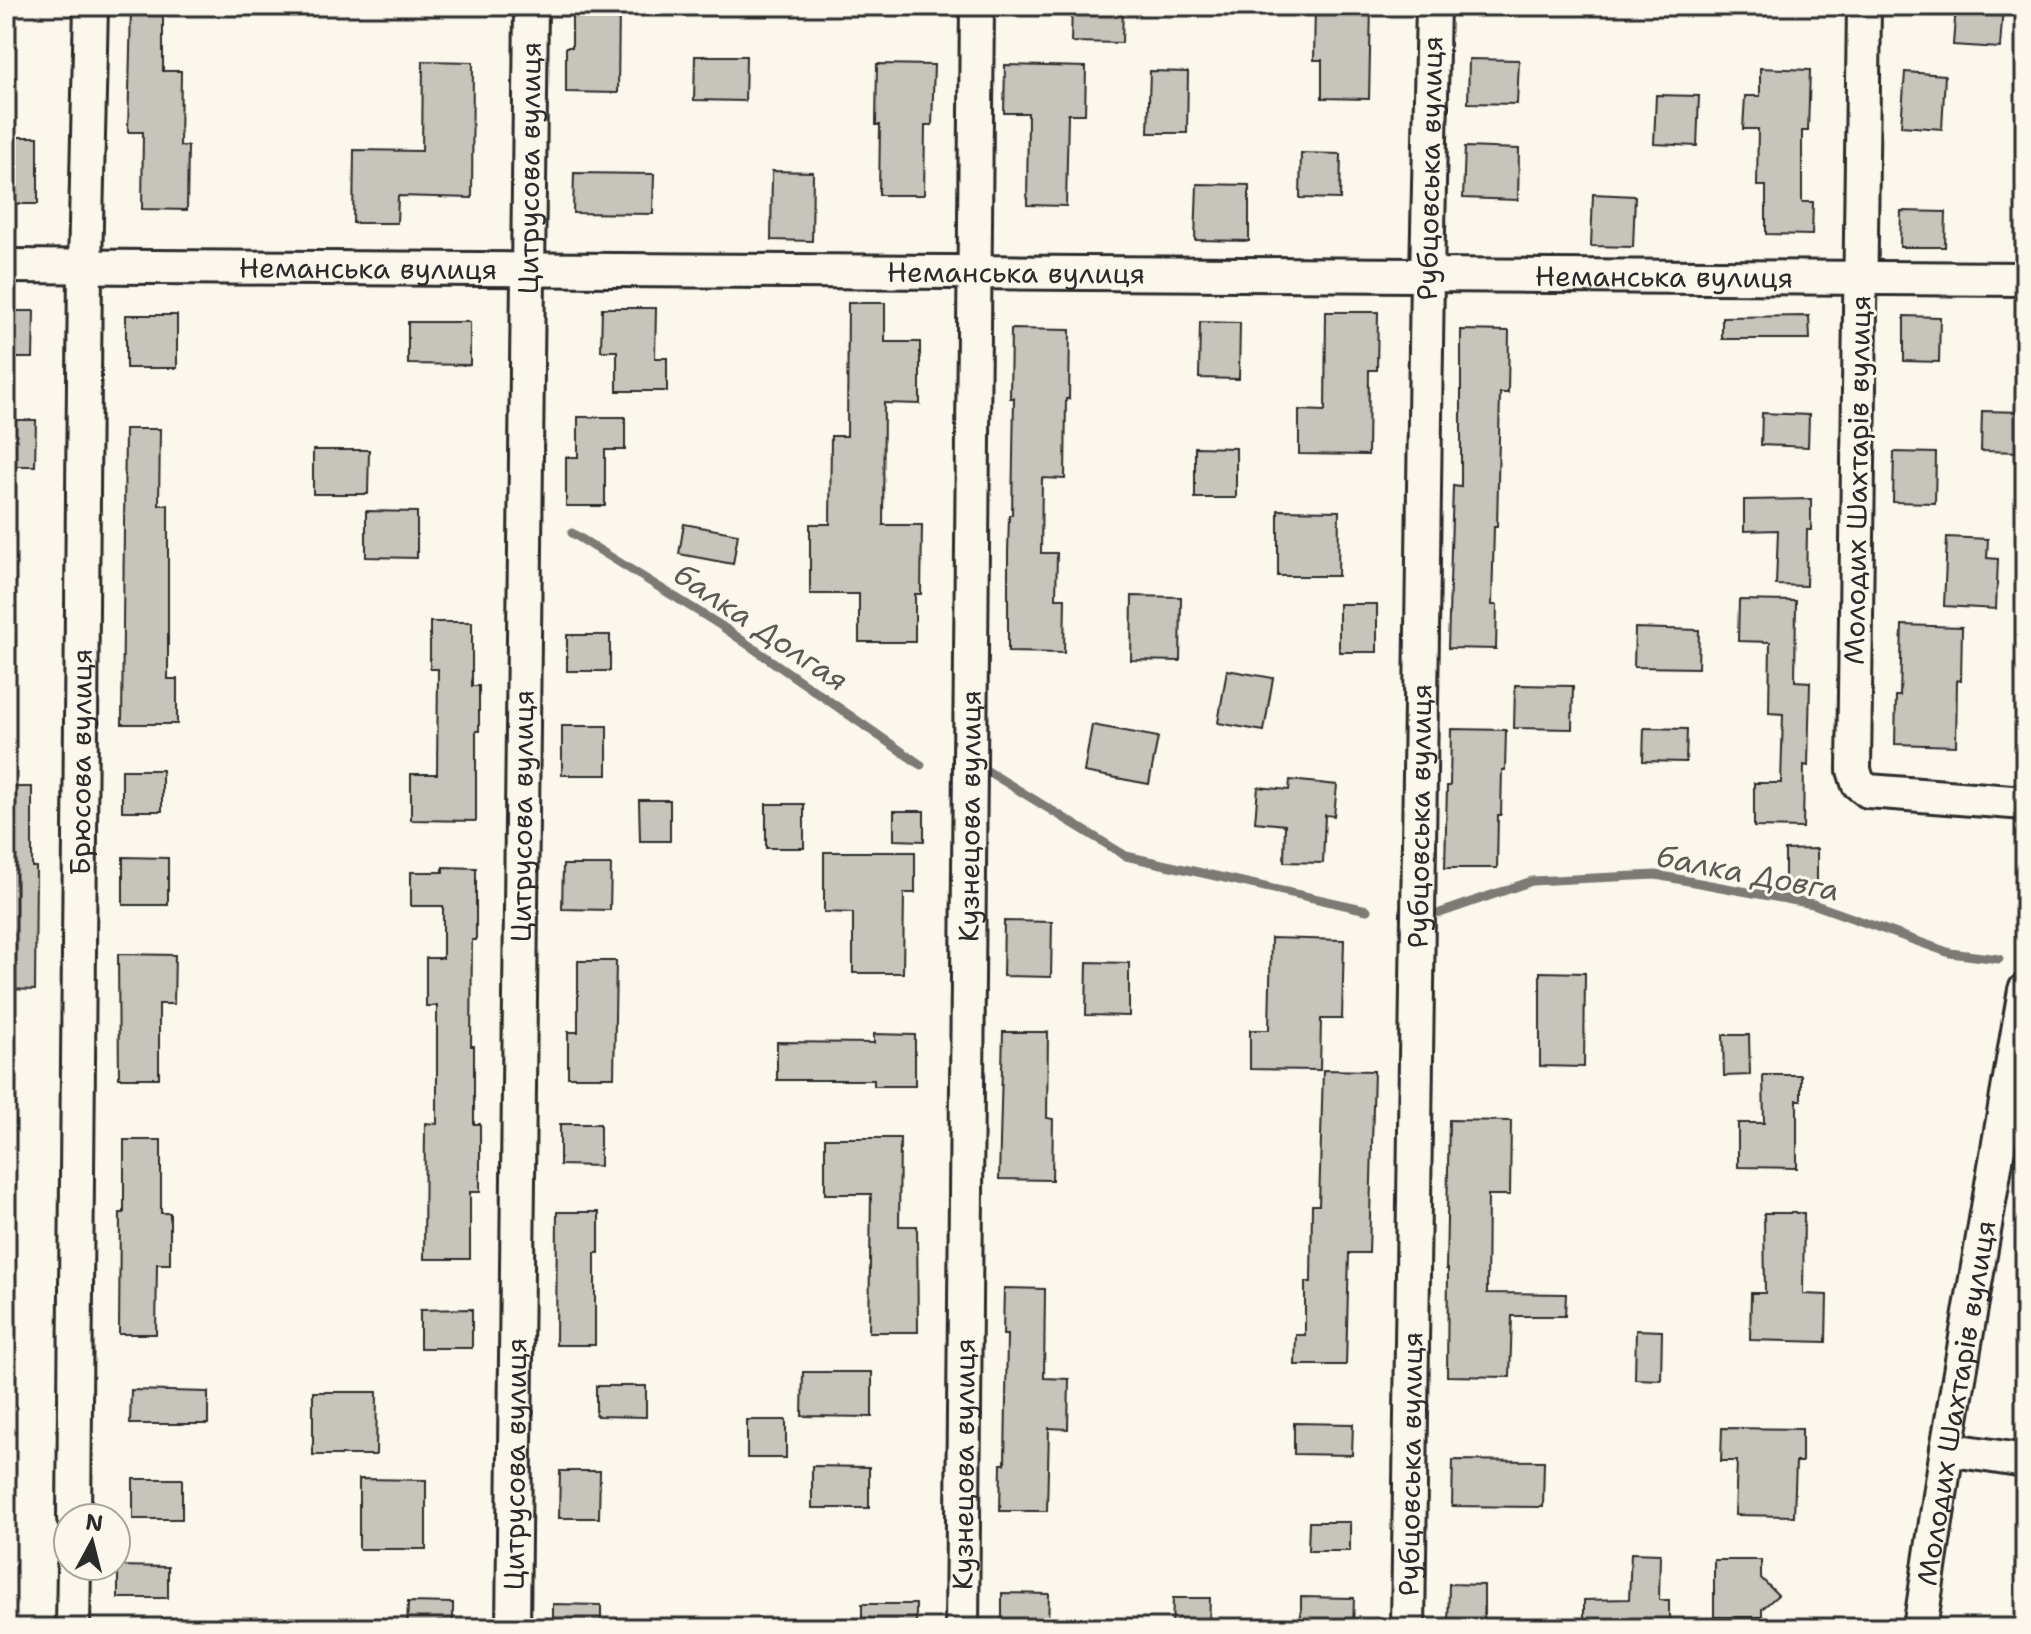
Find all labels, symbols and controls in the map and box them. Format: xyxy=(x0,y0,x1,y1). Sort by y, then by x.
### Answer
street label: Рубцовська вулиця xyxy=(1408,35,1451,301)
street label: Цитрусова вулиця xyxy=(509,42,550,295)
street label: Неманська вулиця xyxy=(239,248,497,288)
street label: Неманська вулиця xyxy=(887,253,1145,292)
street label: Неманська вулиця xyxy=(1535,257,1793,297)
street label: Молодих Шахтарів вулиця xyxy=(1835,295,1879,665)
water label: балка Долгая xyxy=(666,553,856,701)
street label: Брюсова вулиця xyxy=(61,648,101,876)
street label: Рубцовська вулиця xyxy=(1399,683,1440,949)
street label: Цитрусова вулиця xyxy=(502,690,542,943)
street label: Кузнецова вулиця xyxy=(949,690,990,942)
water label: балка Довга xyxy=(1653,835,1843,911)
street label: Молодих Шахтарів вулиця xyxy=(1908,1217,2005,1588)
street label: Рубцовська вулиця xyxy=(1389,1331,1431,1597)
street label: Цитрусова вулиця xyxy=(494,1338,535,1591)
street label: Кузнецова вулиця xyxy=(943,1338,984,1590)
north arrow xyxy=(52,1502,132,1582)
text: N xyxy=(84,1507,105,1538)

